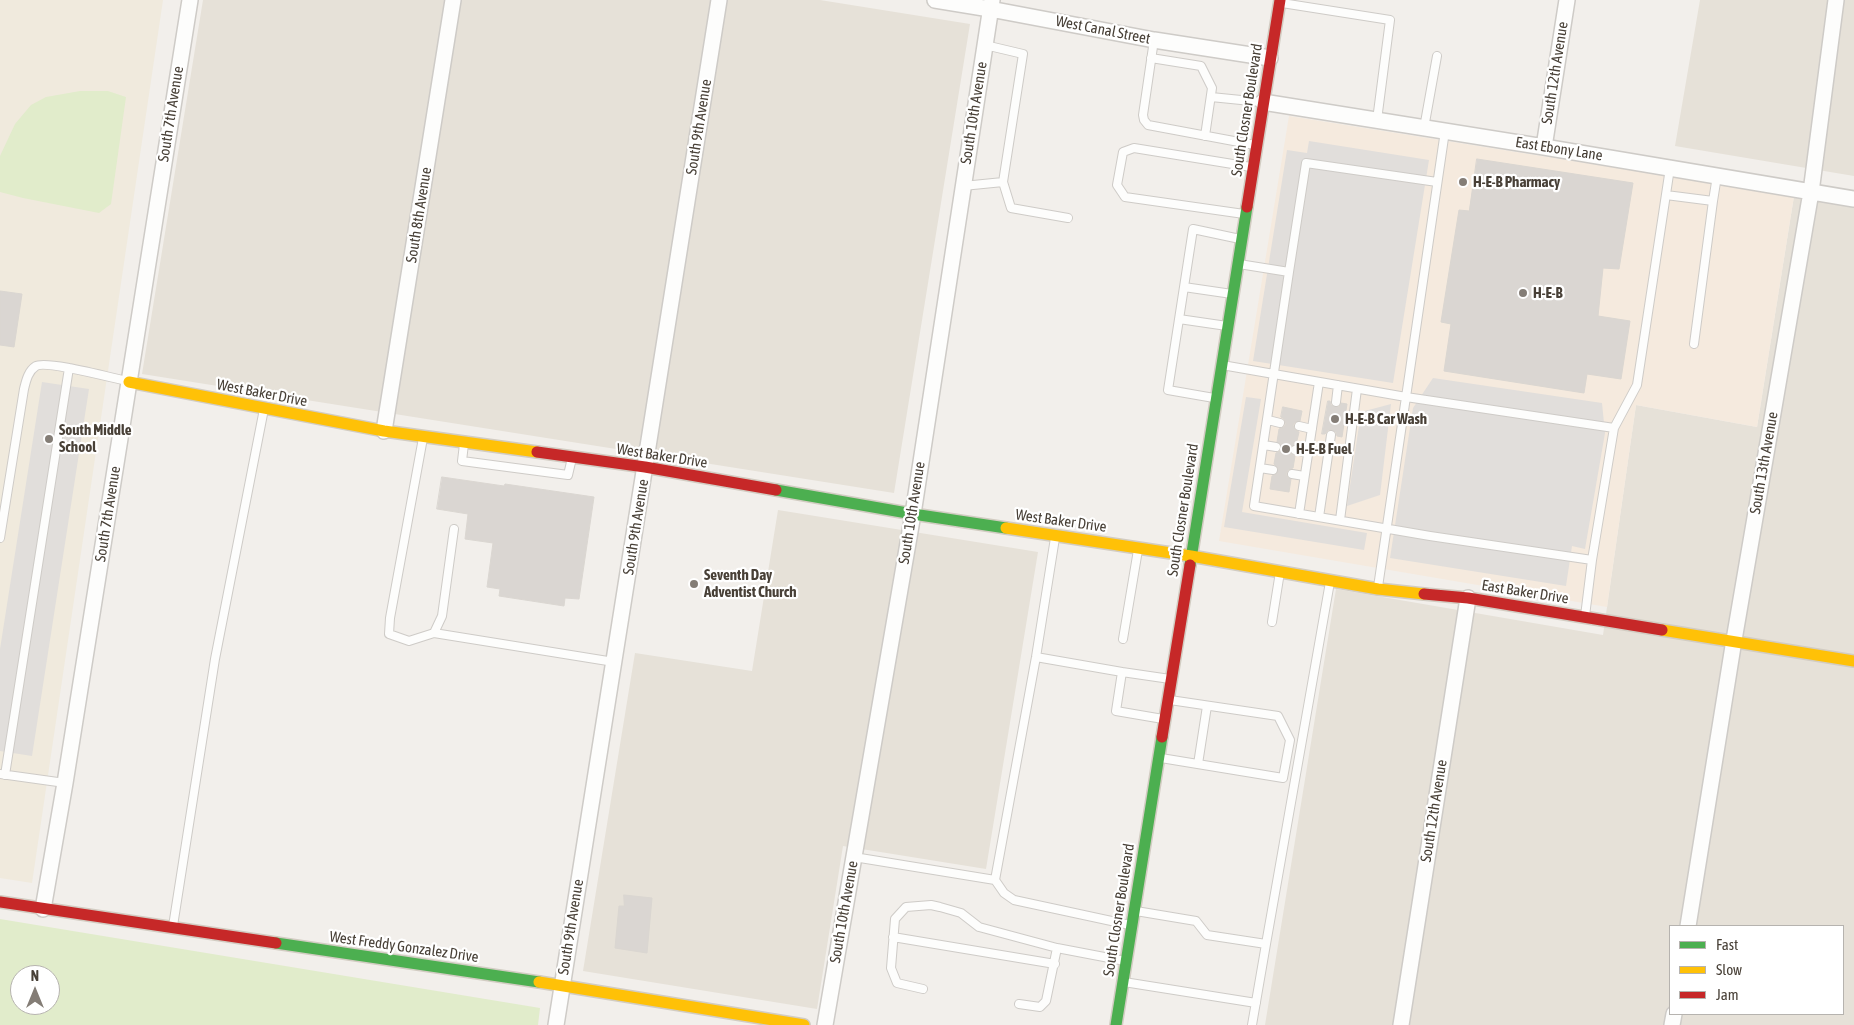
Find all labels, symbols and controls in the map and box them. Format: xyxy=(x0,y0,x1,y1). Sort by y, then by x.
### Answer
street label: West Canal Street xyxy=(1054,12,1152,48)
street label: South 12th Avenue xyxy=(1538,20,1572,126)
street label: South Closner Boulevard xyxy=(1228,42,1266,178)
street label: South 10th Avenue xyxy=(957,60,991,166)
street label: South 7th Avenue xyxy=(155,65,187,163)
street label: South 9th Avenue xyxy=(683,78,715,176)
street label: East Ebony Lane xyxy=(1514,133,1604,165)
street label: South 8th Avenue xyxy=(403,166,435,264)
place label: H-E-B Pharmacy xyxy=(1473,173,1560,191)
marker: H-E-B Pharmacy xyxy=(1457,176,1469,188)
place label: H-E-B xyxy=(1533,284,1563,302)
marker: H-E-B xyxy=(1517,287,1529,299)
street label: West Baker Drive xyxy=(215,375,309,411)
place label: H-E-B Car Wash xyxy=(1345,410,1427,428)
street label: South 13th Avenue xyxy=(1746,410,1782,516)
marker: H-E-B Car Wash xyxy=(1329,413,1341,425)
place label: South Middle School xyxy=(59,421,132,456)
marker: South Middle School xyxy=(43,433,55,445)
street label: West Baker Drive xyxy=(615,440,709,472)
place label: H-E-B Fuel xyxy=(1296,440,1352,458)
street label: South Closner Boulevard xyxy=(1164,442,1202,578)
marker: H-E-B Fuel xyxy=(1280,443,1292,455)
street label: South 10th Avenue xyxy=(895,460,929,566)
street label: South 7th Avenue xyxy=(92,465,124,563)
street label: South 9th Avenue xyxy=(620,478,652,576)
street label: West Baker Drive xyxy=(1014,506,1108,536)
place label: Seventh Day Adventist Church xyxy=(704,566,797,601)
street label: East Baker Drive xyxy=(1480,576,1570,608)
marker: Seventh Day Adventist Church xyxy=(688,578,700,590)
street label: South 12th Avenue xyxy=(1417,758,1451,864)
street label: South Closner Boulevard xyxy=(1100,842,1138,978)
street label: South 10th Avenue xyxy=(826,859,862,965)
street label: South 9th Avenue xyxy=(555,878,587,976)
legend xyxy=(1669,925,1844,1015)
street label: West Freddy Gonzalez Drive xyxy=(328,928,480,966)
text: Fast xyxy=(1716,936,1738,953)
text: Slow xyxy=(1716,961,1742,978)
north arrow xyxy=(10,965,60,1015)
text: N xyxy=(31,968,39,984)
text: Jam xyxy=(1716,986,1739,1003)

